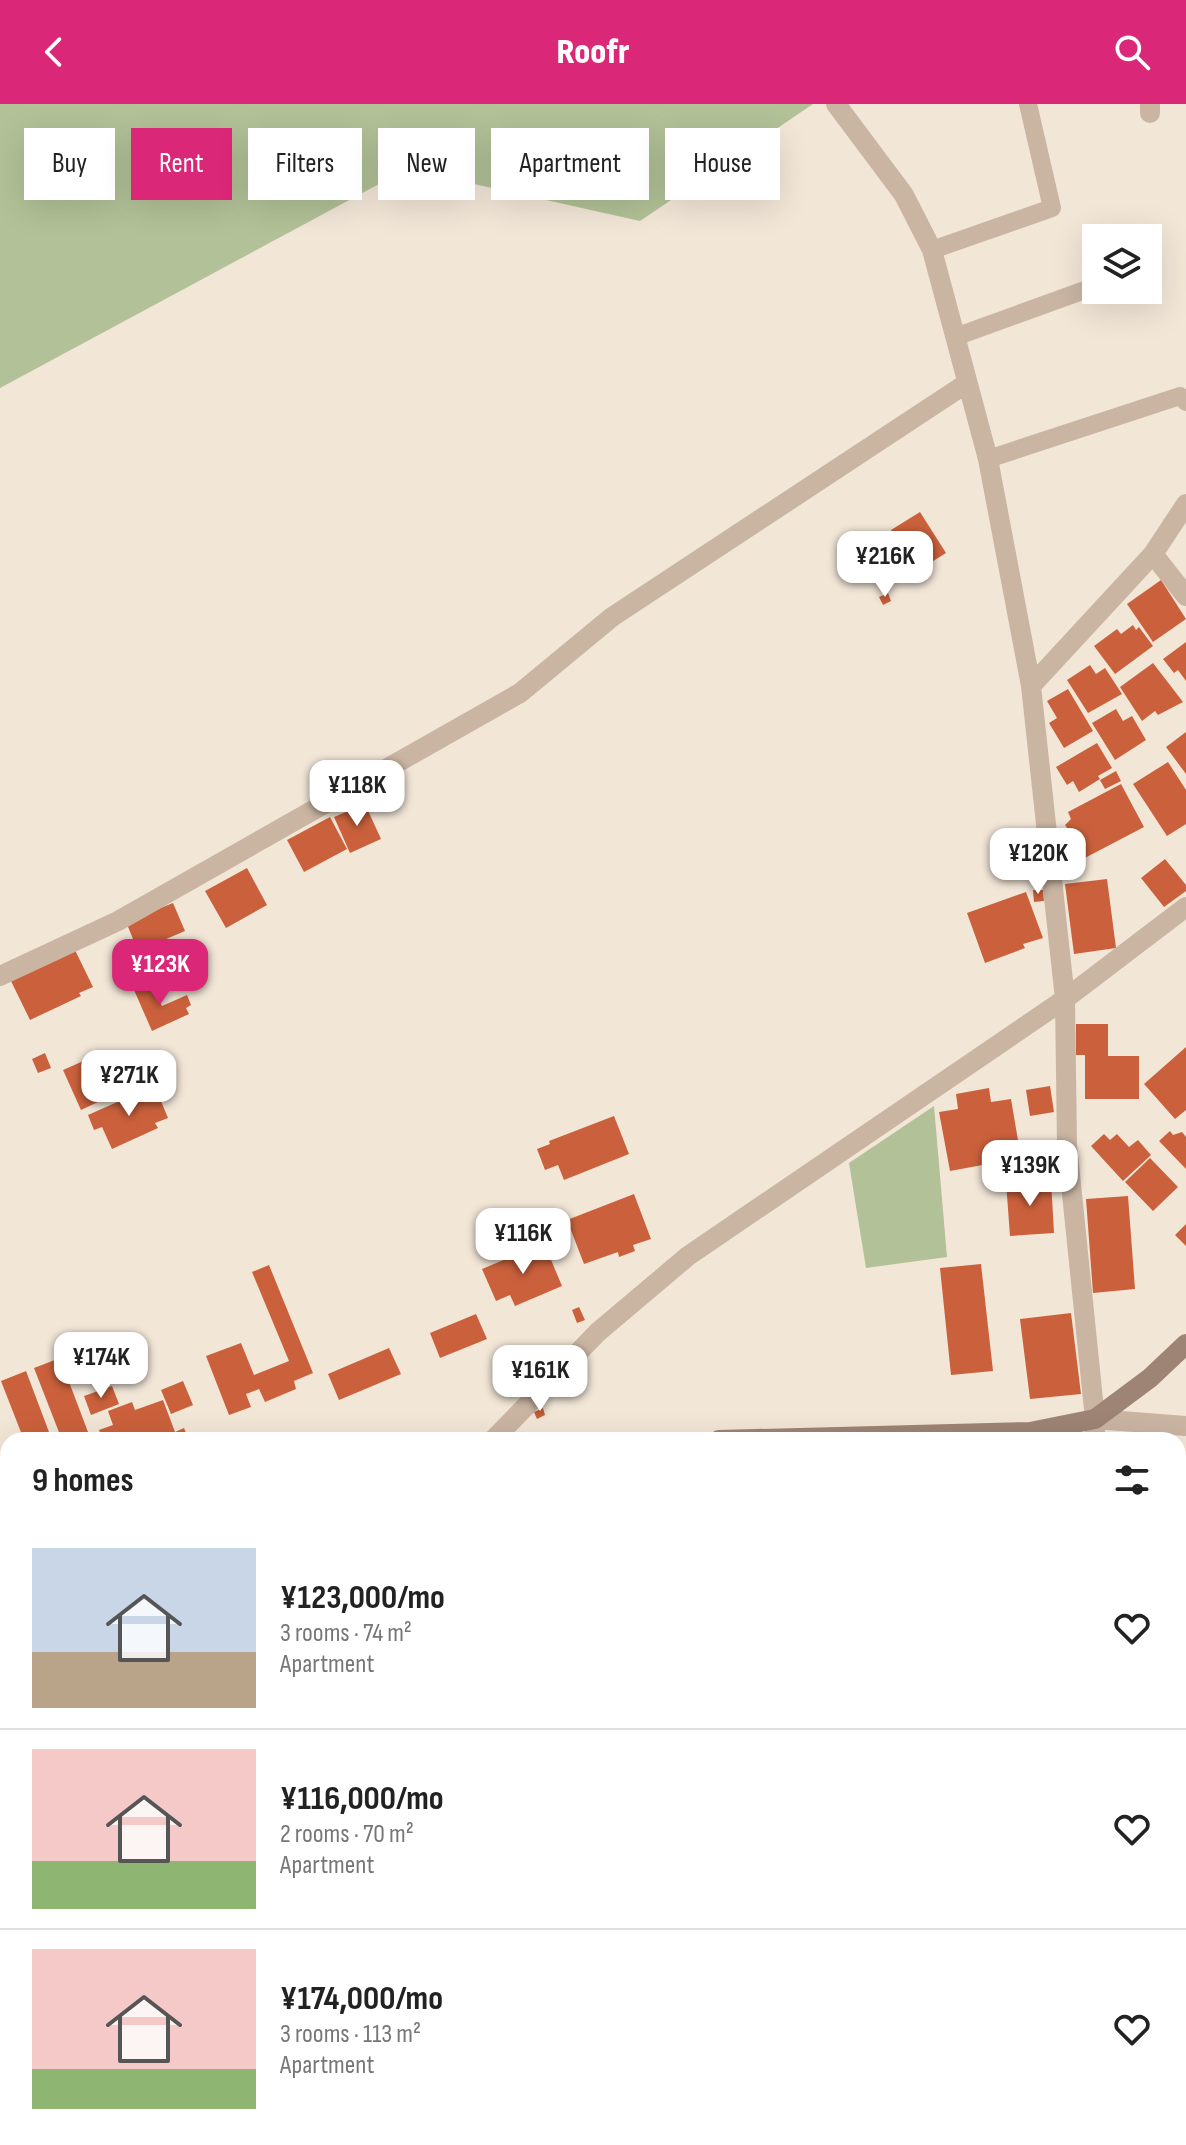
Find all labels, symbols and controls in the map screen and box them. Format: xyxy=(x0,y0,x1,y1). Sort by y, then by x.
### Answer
icon: back xyxy=(32,30,76,74)
icon: search xyxy=(1110,30,1154,74)
text: Roofr xyxy=(557,31,629,74)
chip: Buy xyxy=(24,128,115,200)
chip: Rent xyxy=(131,128,232,200)
chip: Filters xyxy=(248,128,362,200)
chip: New xyxy=(378,128,475,200)
chip: Apartment xyxy=(491,128,649,200)
chip: House xyxy=(665,128,780,200)
map controls xyxy=(1082,224,1162,304)
button: layers xyxy=(1082,224,1162,304)
pin: ¥216K xyxy=(829,531,941,599)
text: ¥216K xyxy=(855,541,915,572)
pin: ¥118K xyxy=(301,760,413,828)
text: ¥118K xyxy=(328,770,386,801)
pin: ¥120K xyxy=(982,828,1094,896)
text: ¥120K xyxy=(1008,838,1068,869)
pin: ¥123K xyxy=(104,939,216,1007)
text: ¥123K xyxy=(130,949,190,980)
pin: ¥271K xyxy=(73,1050,185,1118)
text: ¥271K xyxy=(99,1060,159,1091)
pin: ¥139K xyxy=(974,1140,1086,1208)
text: ¥139K xyxy=(1000,1150,1060,1181)
pin: ¥116K xyxy=(467,1208,579,1276)
text: ¥116K xyxy=(494,1218,552,1249)
pin: ¥174K xyxy=(45,1332,157,1400)
text: ¥174K xyxy=(72,1342,130,1373)
pin: ¥161K xyxy=(484,1345,596,1413)
text: ¥161K xyxy=(510,1355,570,1386)
icon: filters xyxy=(1110,1458,1154,1502)
text: 9 homes xyxy=(32,1460,133,1501)
text: ¥123,000/mo xyxy=(280,1577,445,1618)
icon: home xyxy=(96,1580,192,1676)
icon: heart xyxy=(1110,1606,1154,1650)
text: 3 rooms · 74 m² xyxy=(280,1618,412,1649)
text: Apartment xyxy=(280,1649,374,1680)
text: ¥116,000/mo xyxy=(280,1778,444,1819)
icon: home xyxy=(96,1781,192,1877)
icon: heart xyxy=(1110,1807,1154,1851)
text: 2 rooms · 70 m² xyxy=(280,1819,414,1850)
text: Apartment xyxy=(280,1850,374,1881)
text: ¥174,000/mo xyxy=(280,1978,443,2019)
icon: home xyxy=(96,1981,192,2077)
icon: heart xyxy=(1110,2007,1154,2051)
text: 3 rooms · 113 m² xyxy=(280,2019,421,2050)
text: Apartment xyxy=(280,2050,374,2081)

